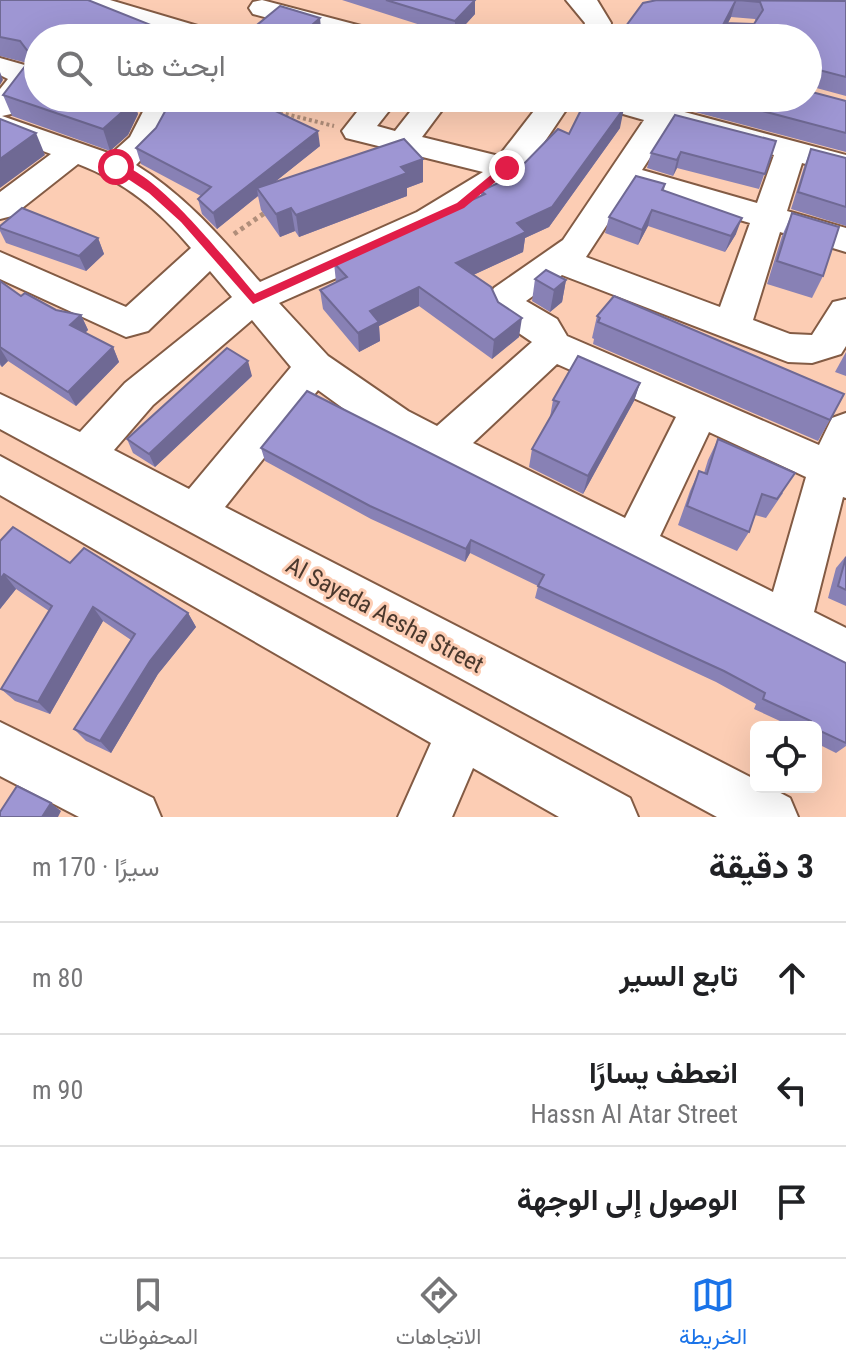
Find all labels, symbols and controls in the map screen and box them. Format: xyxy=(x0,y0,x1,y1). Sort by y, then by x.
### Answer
search box xyxy=(24,24,822,112)
icon: search xyxy=(52,46,96,90)
text: ابحث هنا xyxy=(116,48,226,83)
route start xyxy=(98,149,134,185)
route end xyxy=(489,150,525,186)
street label: Al Sayeda Aesha Street xyxy=(282,551,488,679)
map controls xyxy=(750,721,822,793)
button: locate xyxy=(750,721,822,793)
text: 3 دقيقة xyxy=(709,846,814,886)
text: سيرًا · 170 m xyxy=(32,852,159,882)
icon: ahead xyxy=(770,956,814,1000)
text: تابع السير xyxy=(619,958,738,993)
text: 80 m xyxy=(32,963,83,993)
text: انعطف يسارًا xyxy=(589,1055,738,1090)
icon: left xyxy=(770,1068,814,1112)
text: 90 m xyxy=(32,1075,83,1105)
text: Hassn Al Atar Street xyxy=(530,1099,738,1129)
icon: arrive xyxy=(770,1180,814,1224)
text: الوصول إلى الوجهة xyxy=(517,1182,738,1217)
tab: المحفوظات xyxy=(99,1273,198,1356)
tab: الاتجاهات xyxy=(396,1273,481,1356)
tab: الخريطة xyxy=(679,1273,747,1356)

